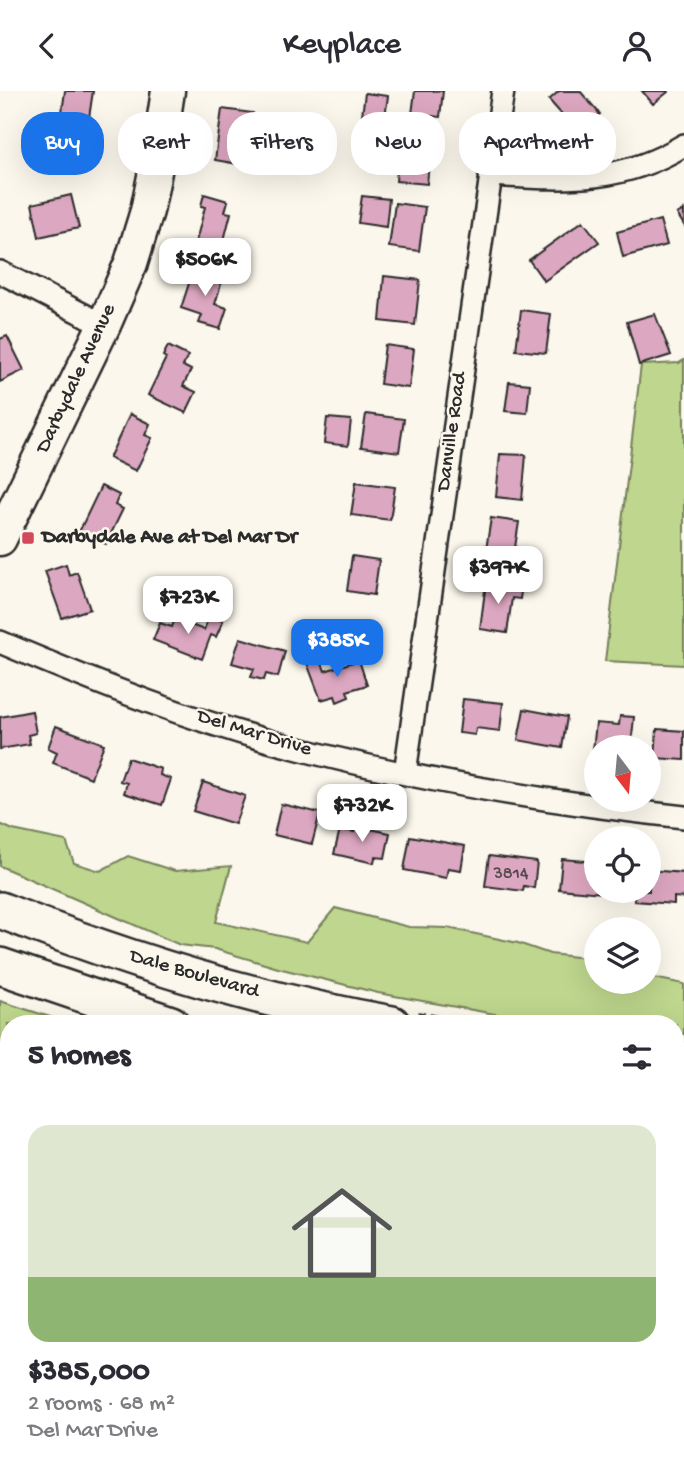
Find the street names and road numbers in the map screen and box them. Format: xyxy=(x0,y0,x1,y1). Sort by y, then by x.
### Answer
street label: Darbydale Avenue xyxy=(31,299,123,459)
street label: Danville Road xyxy=(432,369,474,495)
street label: Del Mar Drive xyxy=(192,704,315,764)
street label: Dale Boulevard xyxy=(125,944,263,1006)

